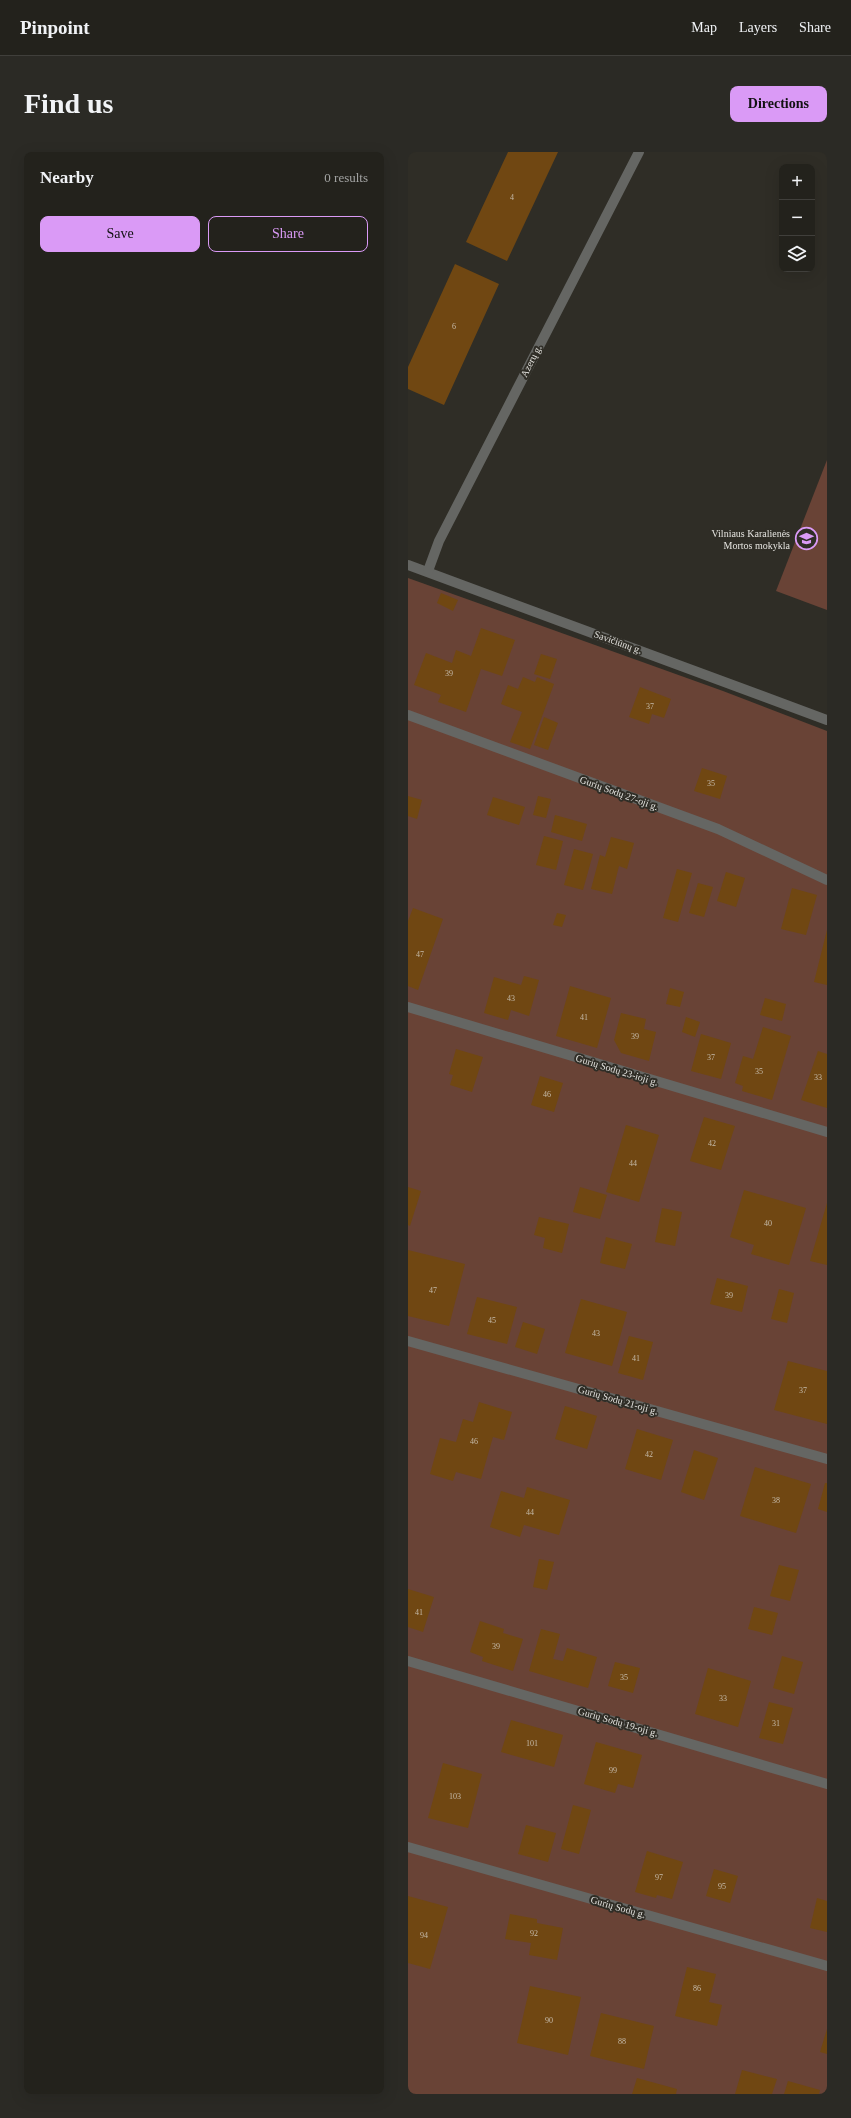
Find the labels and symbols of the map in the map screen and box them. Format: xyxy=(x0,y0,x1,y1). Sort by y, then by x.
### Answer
house number: 4 xyxy=(510,193,514,202)
house number: 6 xyxy=(452,322,456,331)
street label: Azerų g. xyxy=(518,343,544,379)
school or university icon: Vilniaus Karalienės Mortos mokykla xyxy=(793,526,819,552)
place label: Vilniaus Karalienės Mortos mokykla xyxy=(711,528,791,551)
street label: Savičiūnų g. xyxy=(593,628,643,656)
house number: 39 xyxy=(445,669,453,678)
house number: 37 xyxy=(646,702,654,711)
street label: Gurių Sodų 27-oji g. xyxy=(578,774,660,812)
house number: 35 xyxy=(707,779,715,788)
house number: 47 xyxy=(416,950,424,959)
house number: 43 xyxy=(507,994,515,1003)
house number: 41 xyxy=(580,1013,588,1022)
house number: 39 xyxy=(631,1032,639,1041)
street label: Gurių Sodų 23-ioji g. xyxy=(574,1052,660,1088)
house number: 37 xyxy=(707,1053,715,1062)
house number: 35 xyxy=(755,1067,763,1076)
house number: 33 xyxy=(814,1073,822,1082)
house number: 46 xyxy=(543,1090,551,1099)
house number: 42 xyxy=(708,1139,716,1148)
house number: 44 xyxy=(629,1159,637,1168)
house number: 40 xyxy=(764,1219,772,1228)
house number: 47 xyxy=(429,1286,437,1295)
house number: 39 xyxy=(725,1291,733,1300)
house number: 45 xyxy=(488,1316,496,1325)
house number: 43 xyxy=(592,1329,600,1338)
house number: 41 xyxy=(632,1354,640,1363)
street label: Gurių Sodų 21-oji g. xyxy=(577,1383,659,1417)
house number: 37 xyxy=(799,1386,807,1395)
house number: 46 xyxy=(470,1437,478,1446)
house number: 42 xyxy=(645,1450,653,1459)
house number: 38 xyxy=(772,1496,780,1505)
house number: 44 xyxy=(526,1508,534,1517)
house number: 41 xyxy=(415,1608,423,1617)
house number: 39 xyxy=(492,1642,500,1651)
house number: 35 xyxy=(620,1673,628,1682)
house number: 33 xyxy=(719,1694,727,1703)
street label: Gurių Sodų 19-oji g. xyxy=(577,1705,659,1739)
house number: 31 xyxy=(772,1719,780,1728)
house number: 101 xyxy=(526,1739,538,1748)
house number: 99 xyxy=(609,1766,617,1775)
house number: 103 xyxy=(449,1792,461,1801)
house number: 97 xyxy=(655,1873,663,1882)
house number: 95 xyxy=(718,1882,726,1891)
street label: Gurių Sodų g. xyxy=(589,1894,647,1920)
house number: 92 xyxy=(530,1929,538,1938)
house number: 94 xyxy=(420,1931,428,1940)
house number: 86 xyxy=(693,1984,701,1993)
house number: 90 xyxy=(545,2016,553,2025)
house number: 88 xyxy=(618,2037,626,2046)

